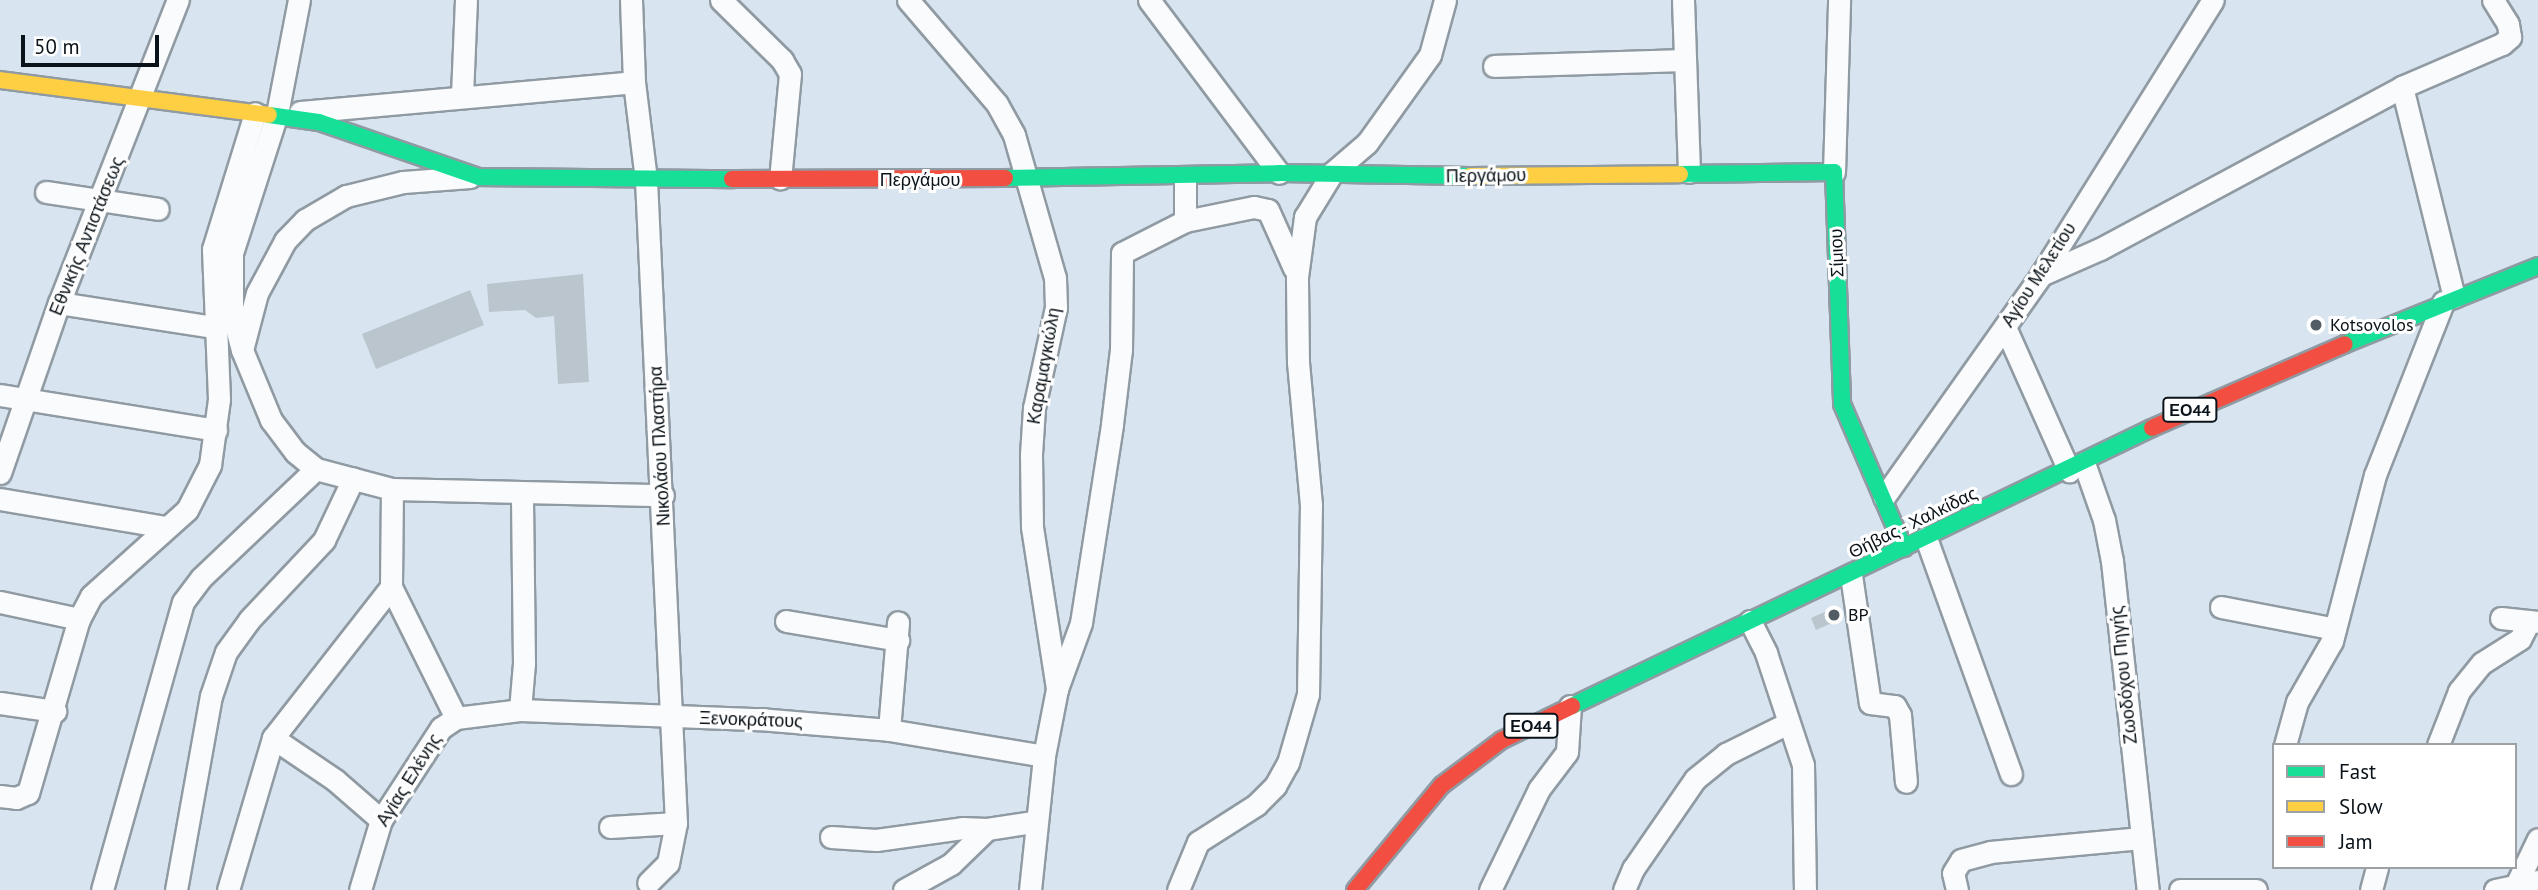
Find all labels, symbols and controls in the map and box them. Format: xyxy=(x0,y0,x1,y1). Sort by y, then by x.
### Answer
scale bar xyxy=(24,21,163,65)
text: 50 m xyxy=(34,33,80,60)
street label: Εθνικής Αντιστάσεως xyxy=(45,153,129,319)
street label: Περγάμου xyxy=(1446,164,1526,188)
street label: Περγάμου xyxy=(880,169,960,191)
street label: Αγίου Μελετίου xyxy=(1997,219,2081,331)
street label: Σίμιου xyxy=(1825,228,1849,278)
street label: Καραμαγκιώλη xyxy=(1023,306,1065,426)
place label: Kotsovolos xyxy=(2330,314,2413,336)
marker: Kotsovolos xyxy=(2308,317,2324,333)
street label: Νικολάου Πλαστήρα xyxy=(645,365,675,527)
road number: ΕΟ44 xyxy=(2162,398,2218,422)
street label: Θήβας - Χαλκίδας xyxy=(1844,482,1982,564)
place label: BP xyxy=(1848,604,1869,626)
street label: Ζωοδόχου Πηγής xyxy=(2106,605,2142,745)
marker: BP xyxy=(1826,607,1842,623)
street label: Ξενοκράτους xyxy=(699,707,803,733)
road number: ΕΟ44 xyxy=(1503,713,1559,738)
street label: Αγίας Ελένης xyxy=(372,730,446,830)
legend xyxy=(2272,743,2517,869)
text: Fast xyxy=(2339,758,2376,785)
text: Slow xyxy=(2339,793,2383,820)
text: Jam xyxy=(2339,828,2373,855)

